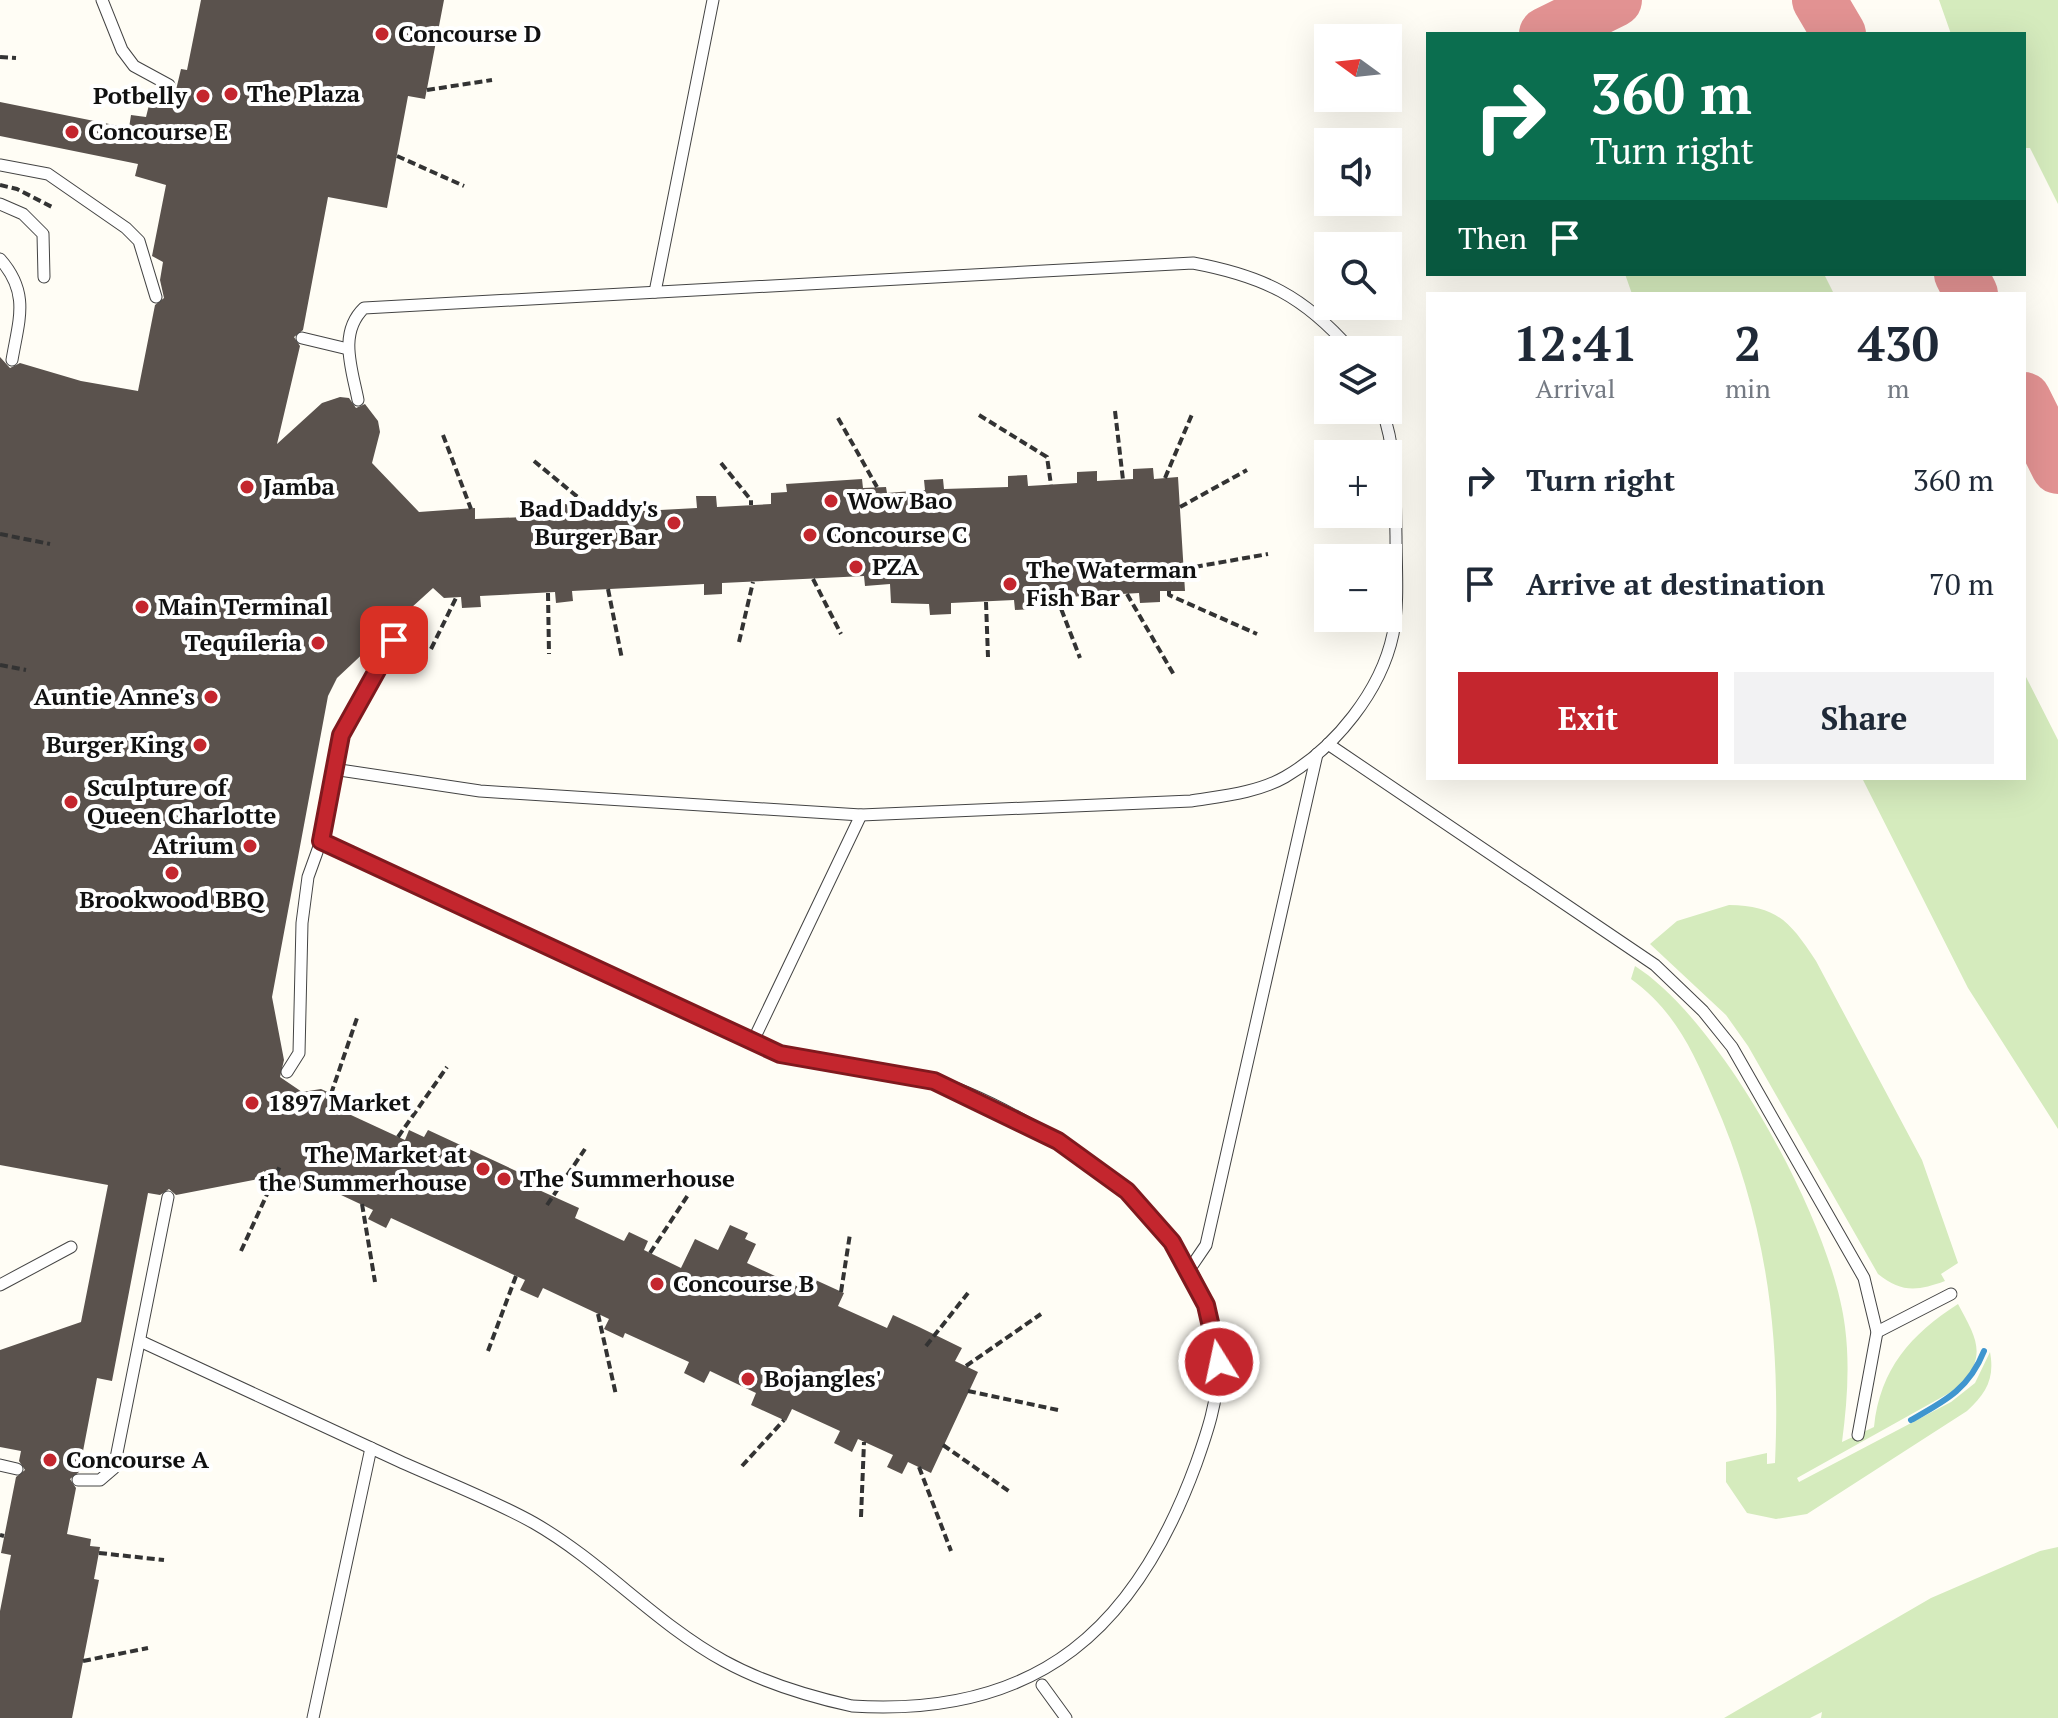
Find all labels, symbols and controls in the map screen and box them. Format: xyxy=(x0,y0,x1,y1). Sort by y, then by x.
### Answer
place label: Concourse D xyxy=(398,17,542,49)
north arrow xyxy=(1314,24,1402,112)
map controls xyxy=(1314,24,1402,632)
marker: Concourse D xyxy=(373,25,391,43)
text: 360 m xyxy=(1590,56,1752,130)
icon: right xyxy=(1458,64,1562,168)
place label: The Plaza xyxy=(247,77,361,109)
place label: Potbelly xyxy=(93,79,188,111)
marker: The Plaza xyxy=(222,85,240,103)
marker: Potbelly xyxy=(194,87,212,105)
place label: Concourse E xyxy=(88,115,228,147)
marker: Concourse E xyxy=(63,123,81,141)
text: Turn right xyxy=(1590,127,1754,174)
button: sound xyxy=(1314,128,1402,216)
icon: arrive xyxy=(1543,216,1587,260)
text: Then xyxy=(1458,218,1527,258)
button: search xyxy=(1314,232,1402,320)
text: 12:41 xyxy=(1513,311,1638,375)
text: 2 xyxy=(1734,311,1761,375)
text: 430 xyxy=(1858,311,1939,375)
button: layers xyxy=(1314,336,1402,424)
text: Arrival xyxy=(1536,371,1615,405)
text: min xyxy=(1725,371,1771,405)
text: m xyxy=(1887,371,1910,405)
button: + xyxy=(1314,440,1402,528)
icon: right xyxy=(1458,458,1502,502)
text: Turn right xyxy=(1526,460,1675,500)
text: 360 m xyxy=(1913,460,1994,500)
place label: Jamba xyxy=(263,470,335,502)
marker: Jamba xyxy=(238,478,256,496)
place label: Wow Bao xyxy=(847,484,952,516)
place label: Bad Daddy's Burger Bar xyxy=(519,492,659,552)
marker: Wow Bao xyxy=(822,492,840,510)
marker: Bad Daddy's Burger Bar xyxy=(665,514,683,532)
place label: Concourse C xyxy=(826,518,968,550)
marker: Concourse C xyxy=(801,526,819,544)
button: − xyxy=(1314,544,1402,632)
place label: PZA xyxy=(872,550,919,582)
place label: The Waterman Fish Bar xyxy=(1026,553,1198,613)
marker: PZA xyxy=(847,558,865,576)
icon: arrive xyxy=(1458,562,1502,606)
text: Arrive at destination xyxy=(1526,564,1825,604)
text: 70 m xyxy=(1929,564,1994,604)
marker: The Waterman Fish Bar xyxy=(1001,575,1019,593)
place label: Main Terminal xyxy=(158,590,328,622)
marker: Main Terminal xyxy=(133,598,151,616)
pin xyxy=(360,606,428,674)
icon: arrive xyxy=(372,618,416,662)
place label: Tequileria xyxy=(185,626,303,658)
marker: Tequileria xyxy=(309,634,327,652)
button: Exit xyxy=(1458,672,1718,764)
button: Share xyxy=(1734,672,1994,764)
place label: Auntie Anne's xyxy=(34,680,195,712)
marker: Auntie Anne's xyxy=(202,688,220,706)
place label: Burger King xyxy=(46,728,184,760)
marker: Burger King xyxy=(191,736,209,754)
place label: Sculpture of Queen Charlotte xyxy=(87,771,276,831)
marker: Sculpture of Queen Charlotte xyxy=(62,793,80,811)
place label: Atrium xyxy=(153,829,234,861)
marker: Atrium xyxy=(241,837,259,855)
marker: Brookwood BBQ xyxy=(163,864,181,882)
place label: Brookwood BBQ xyxy=(79,883,266,915)
place label: 1897 Market xyxy=(268,1086,411,1118)
marker: 1897 Market xyxy=(243,1094,261,1112)
place label: The Market at the Summerhouse xyxy=(259,1138,467,1198)
marker: The Market at the Summerhouse xyxy=(474,1160,492,1178)
place label: The Summerhouse xyxy=(520,1162,735,1194)
marker: The Summerhouse xyxy=(495,1170,513,1188)
place label: Concourse B xyxy=(673,1267,814,1299)
marker: Concourse B xyxy=(648,1275,666,1293)
position arrow xyxy=(1177,1320,1261,1404)
place label: Bojangles' xyxy=(764,1362,881,1394)
marker: Bojangles' xyxy=(739,1370,757,1388)
place label: Concourse A xyxy=(66,1443,210,1475)
marker: Concourse A xyxy=(41,1451,59,1469)

